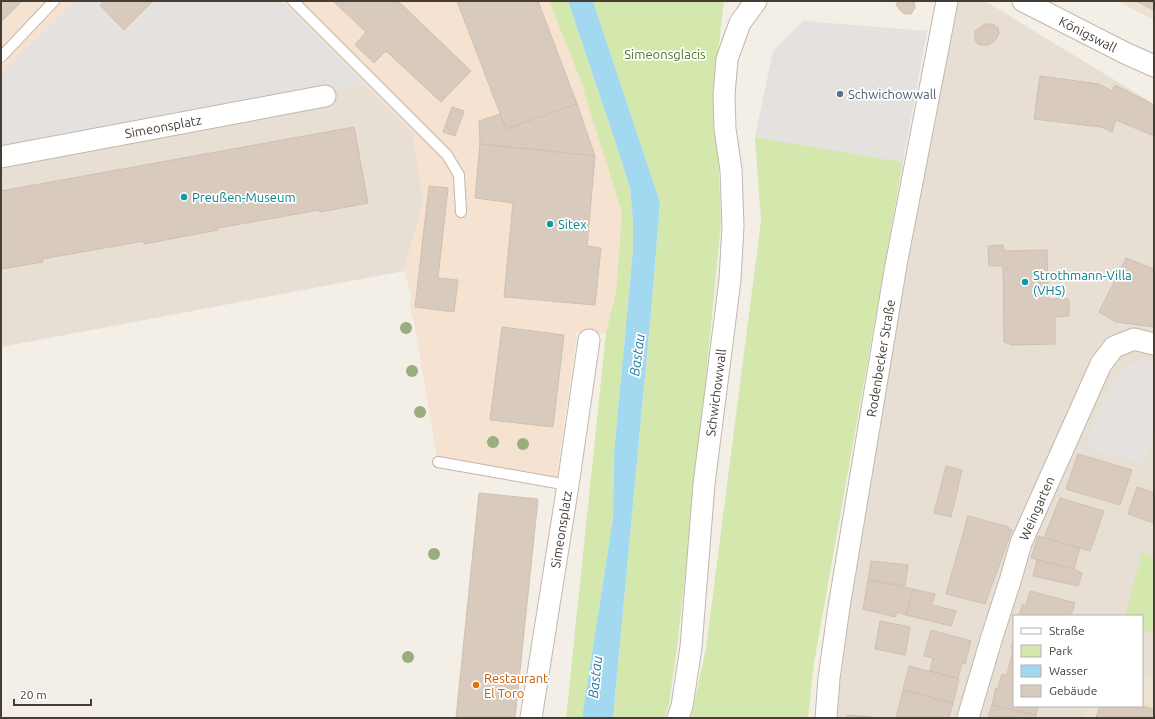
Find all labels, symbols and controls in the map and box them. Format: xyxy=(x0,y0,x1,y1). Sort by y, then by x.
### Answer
street label: Königswall xyxy=(1057,14,1120,55)
park label: Simeonsglacis xyxy=(624,47,706,61)
place label: Schwichowwall xyxy=(848,87,937,101)
marker: Schwichowwall xyxy=(835,89,845,99)
street label: Simeonsplatz xyxy=(124,112,203,141)
place label: Preußen-Museum xyxy=(192,190,296,204)
marker: Preußen-Museum xyxy=(179,192,189,202)
place label: Sitex xyxy=(558,217,587,231)
marker: Sitex xyxy=(545,219,555,229)
place label: Strothmann-Villa (VHS) xyxy=(1033,268,1132,298)
marker: Strothmann-Villa (VHS) xyxy=(1020,277,1030,287)
street label: Rodenbecker Straße xyxy=(864,299,897,418)
water label: Bastau xyxy=(626,332,648,377)
street label: Schwichowwall xyxy=(703,347,728,437)
street label: Weingarten xyxy=(1016,474,1057,542)
street label: Simeonsplatz xyxy=(548,490,574,569)
legend xyxy=(1013,615,1143,707)
text: Straße xyxy=(1049,624,1085,637)
text: Park xyxy=(1049,644,1073,657)
water label: Bastau xyxy=(585,655,605,699)
text: Wasser xyxy=(1049,664,1088,677)
place label: Restaurant El Toro xyxy=(484,671,548,700)
marker: Restaurant El Toro xyxy=(471,680,481,690)
scale bar xyxy=(14,681,91,707)
text: Gebäude xyxy=(1049,684,1097,697)
text: 20 m xyxy=(20,688,47,701)

